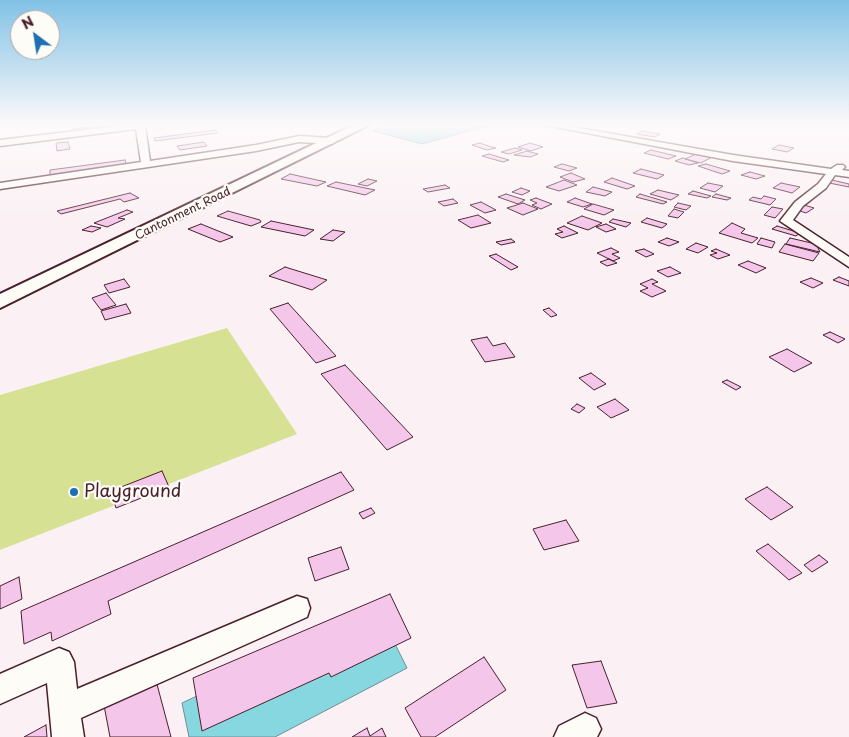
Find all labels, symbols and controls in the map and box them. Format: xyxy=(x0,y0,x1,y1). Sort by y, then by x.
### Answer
north arrow xyxy=(10,10,60,60)
text: N xyxy=(17,11,38,34)
street label: Cantonment Road xyxy=(133,185,233,243)
place label: Playground xyxy=(84,481,181,503)
marker: Playground xyxy=(68,486,80,498)

